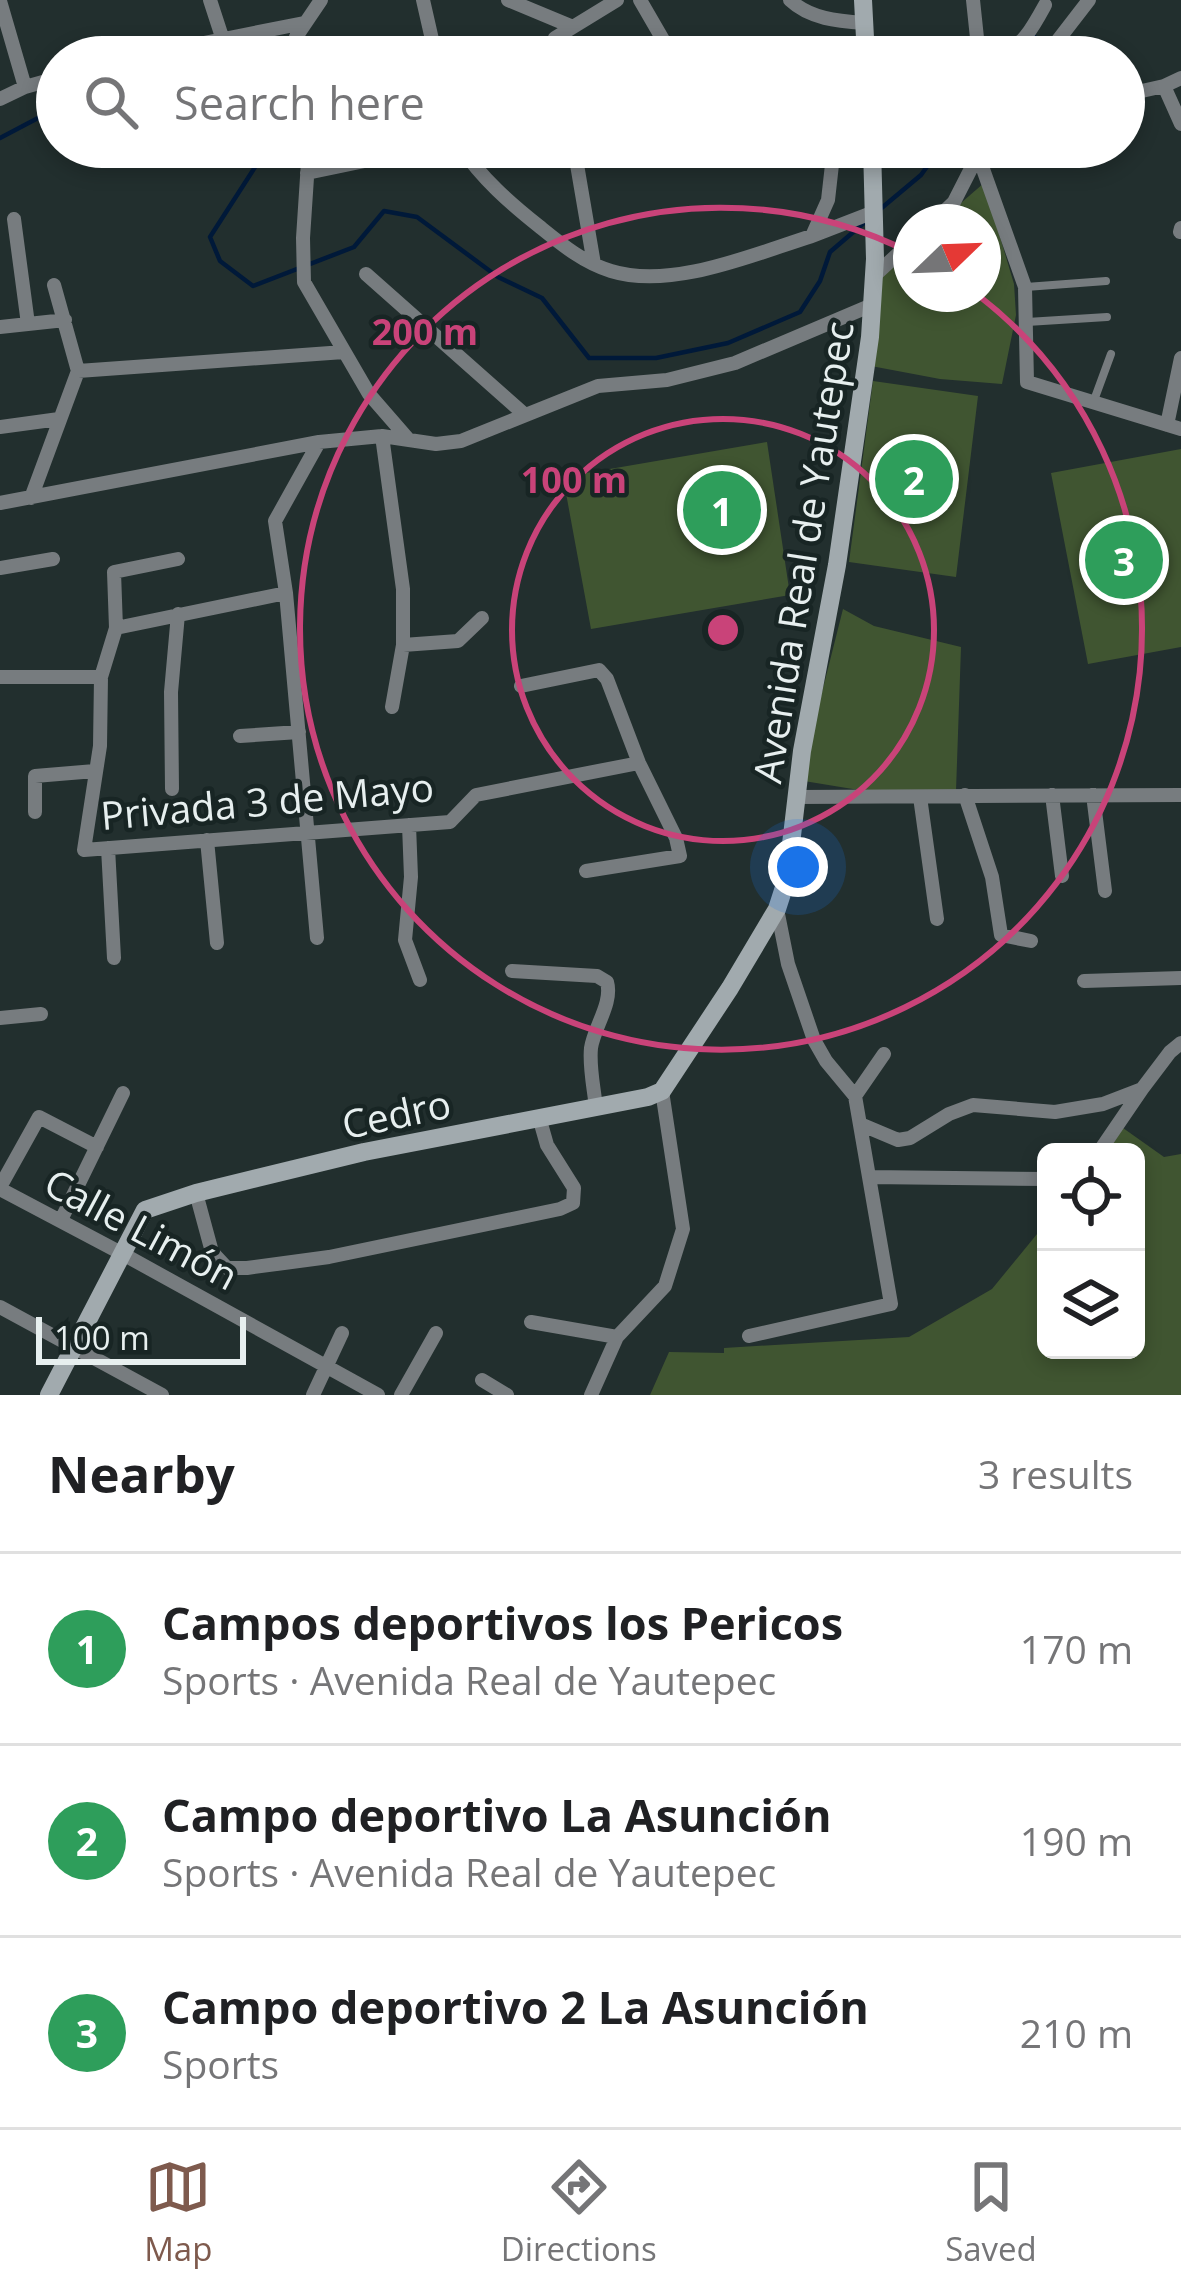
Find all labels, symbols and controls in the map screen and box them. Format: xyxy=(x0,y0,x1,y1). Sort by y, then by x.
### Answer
search box xyxy=(36,36,1145,168)
icon: search xyxy=(78,69,144,135)
text: Search here xyxy=(174,72,425,133)
north arrow xyxy=(893,204,1001,312)
text: 200 m xyxy=(372,307,478,356)
street label: Avenida Real de Yautepec xyxy=(739,317,865,787)
pin: 2 xyxy=(875,434,953,524)
text: 100 m xyxy=(521,455,627,504)
pin: 1 xyxy=(683,465,761,555)
pin: 3 xyxy=(1085,515,1163,605)
centre of rings xyxy=(702,609,744,651)
street label: Privada 3 de Mayo xyxy=(98,759,436,841)
your location xyxy=(768,837,828,897)
street label: Cedro xyxy=(337,1076,455,1150)
map controls xyxy=(1037,1143,1145,1359)
button: locate xyxy=(1037,1143,1145,1251)
street label: Calle Limón xyxy=(36,1155,248,1301)
button: layers xyxy=(1037,1251,1145,1359)
scale bar xyxy=(36,1311,246,1364)
text: 100 m xyxy=(54,1315,150,1360)
text: Nearby xyxy=(48,1438,235,1508)
text: 3 results xyxy=(978,1447,1133,1500)
text: Campos deportivos los Pericos xyxy=(162,1592,843,1653)
text: 1 xyxy=(76,1622,98,1675)
text: 170 m xyxy=(1020,1622,1133,1675)
text: Sports · Avenida Real de Yautepec xyxy=(162,1653,776,1706)
text: Campo deportivo La Asunción xyxy=(162,1784,832,1845)
text: 2 xyxy=(76,1814,98,1867)
text: 190 m xyxy=(1020,1814,1133,1867)
text: Sports · Avenida Real de Yautepec xyxy=(162,1845,776,1898)
text: Campo deportivo 2 La Asunción xyxy=(162,1976,869,2037)
text: 3 xyxy=(76,2006,98,2059)
text: 210 m xyxy=(1020,2006,1133,2059)
text: Sports xyxy=(162,2037,279,2090)
tab: Map xyxy=(144,2154,212,2271)
tab: Directions xyxy=(501,2154,657,2271)
tab: Saved xyxy=(945,2154,1037,2271)

